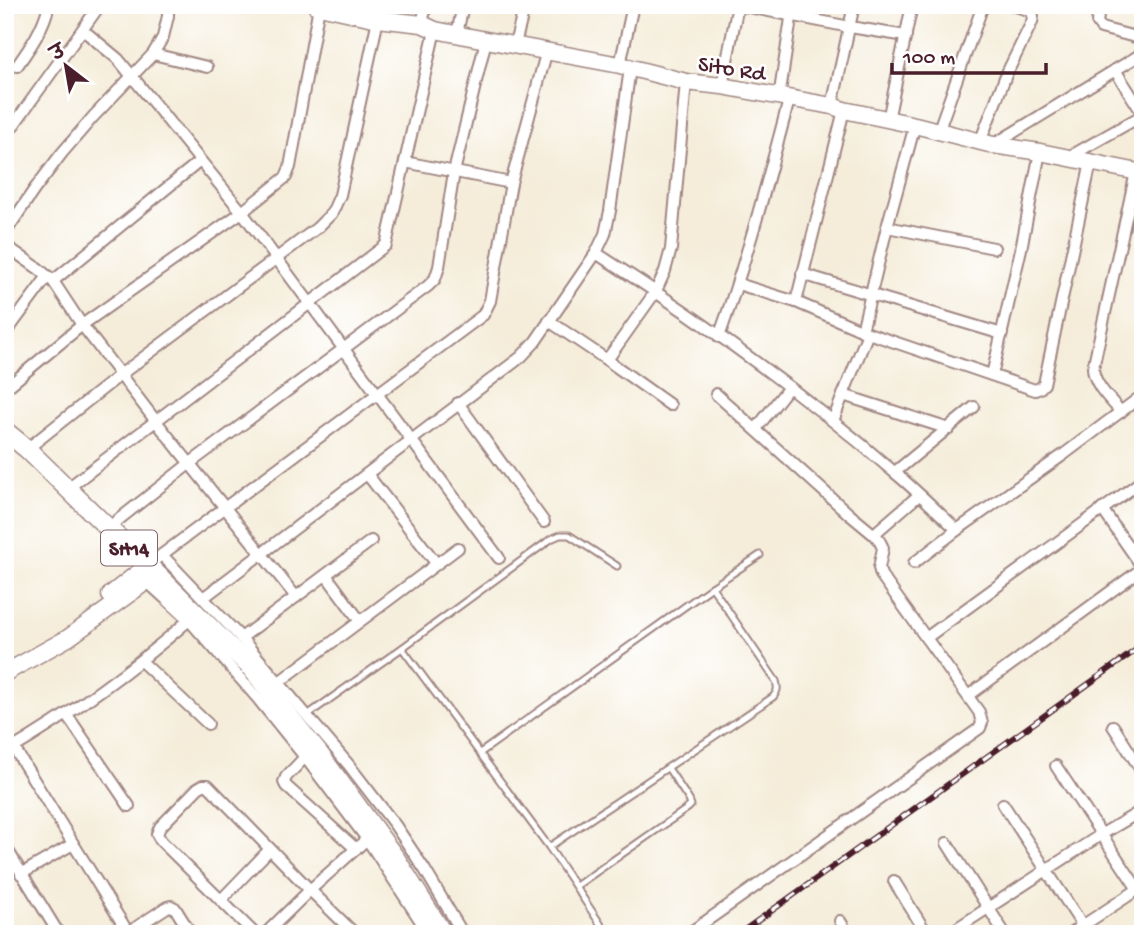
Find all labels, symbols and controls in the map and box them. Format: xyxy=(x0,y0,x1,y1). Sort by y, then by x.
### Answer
north arrow xyxy=(32,32,102,102)
scale bar xyxy=(892,32,1046,76)
text: उ xyxy=(46,40,72,69)
text: 100 m xyxy=(902,47,955,72)
street label: Sito Rd xyxy=(696,52,769,89)
road number: SH14 xyxy=(101,530,157,566)

